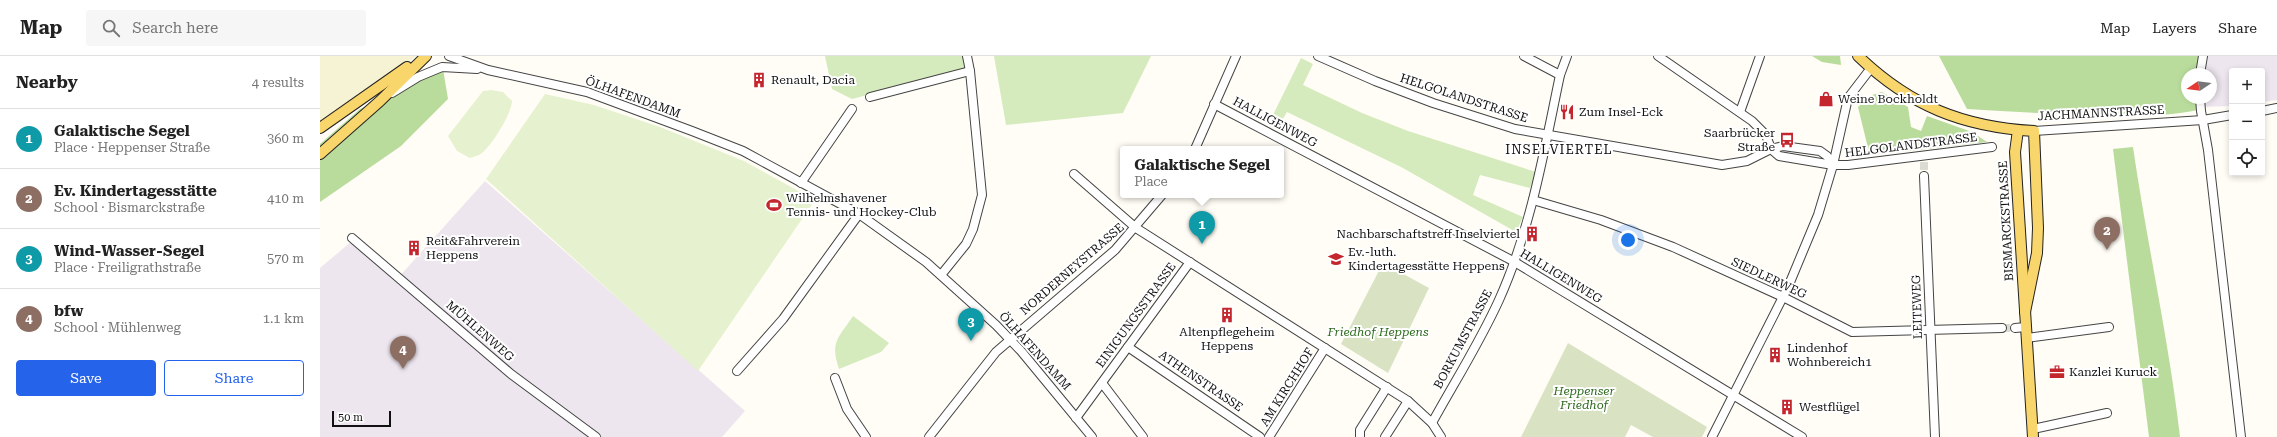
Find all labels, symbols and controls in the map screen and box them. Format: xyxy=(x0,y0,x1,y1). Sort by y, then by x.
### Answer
search box xyxy=(86,10,366,46)
text: Map xyxy=(20,16,62,39)
icon: search xyxy=(100,17,122,39)
text: Search here xyxy=(132,19,218,37)
text: Map xyxy=(2100,20,2130,36)
text: Layers xyxy=(2152,20,2196,36)
text: Share xyxy=(2218,20,2257,36)
north arrow xyxy=(2181,68,2217,104)
map controls xyxy=(2229,68,2265,176)
button: + xyxy=(2229,68,2265,104)
building icon: Renault, Dacia xyxy=(750,71,768,89)
street label: HELGOLANDSTRASSE xyxy=(1398,71,1530,125)
text: Nearby xyxy=(16,72,78,92)
street label: ÖLHAFENDAMM xyxy=(584,73,682,121)
place label: Renault, Dacia xyxy=(771,73,855,87)
text: 4 results xyxy=(252,75,304,90)
shop icon: Weine Bockholdt xyxy=(1817,90,1835,108)
place label: Weine Bockholdt xyxy=(1838,92,1938,106)
street label: HALLIGENWEG xyxy=(1231,94,1320,150)
restaurant icon: Zum Insel-Eck xyxy=(1558,103,1576,121)
street label: JACHMANNSTRASSE xyxy=(2037,103,2165,123)
button: − xyxy=(2229,104,2265,140)
place label: Zum Insel-Eck xyxy=(1579,105,1664,119)
text: Galaktische Segel xyxy=(54,122,190,140)
place label: Saarbrücker Straße xyxy=(1704,126,1775,154)
street label: HELGOLANDSTRASSE xyxy=(1844,130,1978,160)
text: 1 xyxy=(25,131,33,146)
text: 360 m xyxy=(267,131,304,146)
bus stop icon: Saarbrücker Straße xyxy=(1778,131,1796,149)
text: Place · Heppenser Straße xyxy=(54,140,210,155)
button: locate xyxy=(2229,140,2265,176)
district label: INSELVIERTEL xyxy=(1505,142,1613,157)
popup xyxy=(1120,146,1284,198)
text: Galaktische Segel xyxy=(1134,156,1270,174)
street label: BISMARCKSTRASSE xyxy=(1996,161,2016,281)
text: Place xyxy=(1134,174,1168,189)
text: Ev. Kindertagesstätte xyxy=(54,182,217,200)
text: 2 xyxy=(25,191,33,206)
text: 410 m xyxy=(267,191,304,206)
place label: Wilhelmshavener Tennis- und Hockey-Club xyxy=(786,191,937,219)
sports icon: Wilhelmshavener Tennis- und Hockey-Club xyxy=(765,196,783,214)
text: School · Bismarckstraße xyxy=(54,200,205,215)
pin: 1 xyxy=(1189,211,1215,244)
pin: 2 xyxy=(2094,217,2120,250)
street label: NORDERNEYSTRASSE xyxy=(1017,220,1127,318)
building icon: Nachbarschaftstreff Inselviertel xyxy=(1523,225,1541,243)
place label: Nachbarschaftstreff Inselviertel xyxy=(1337,227,1520,241)
your location xyxy=(1618,230,1638,250)
place label: Reit&Fahrverein Heppens xyxy=(426,234,520,262)
building icon: Reit&Fahrverein Heppens xyxy=(405,239,423,257)
text: Wind-Wasser-Segel xyxy=(54,242,204,260)
place label: Ev.-luth. Kindertagesstätte Heppens xyxy=(1348,245,1505,273)
street label: HALLIGENWEG xyxy=(1517,246,1605,306)
school or university icon: Ev.-luth. Kindertagesstätte Heppens xyxy=(1327,250,1345,268)
text: 3 xyxy=(25,251,33,266)
text: 570 m xyxy=(267,251,304,266)
street label: SIEDLERWEG xyxy=(1729,254,1809,302)
text: Place · Freiligrathstraße xyxy=(54,260,201,275)
street label: EINIGUNGSSTRASSE xyxy=(1093,260,1179,370)
street label: LEITEWEG xyxy=(1909,274,1925,339)
street label: BORKUMSTRASSE xyxy=(1431,287,1495,391)
street label: MÜHLENWEG xyxy=(443,298,517,365)
text: bfw xyxy=(54,302,84,320)
building icon: Altenpflegeheim Heppens xyxy=(1218,306,1236,324)
pin: 3 xyxy=(958,308,984,341)
street label: ÖLHAFENDAMM xyxy=(996,309,1074,393)
text: 4 xyxy=(25,311,33,326)
text: 1.1 km xyxy=(263,311,304,326)
text: School · Mühlenweg xyxy=(54,320,181,335)
place label: Altenpflegeheim Heppens xyxy=(1179,325,1275,353)
park label: Friedhof Heppens xyxy=(1326,325,1429,339)
pin: 4 xyxy=(390,336,416,369)
place label: Lindenhof Wohnbereich1 xyxy=(1787,341,1872,369)
street label: AM KIRCHHOF xyxy=(1257,345,1317,429)
building icon: Lindenhof Wohnbereich1 xyxy=(1766,346,1784,364)
street label: ATHENSTRASSE xyxy=(1156,348,1246,414)
button: Save xyxy=(16,360,156,396)
button: Share xyxy=(164,360,304,396)
office icon: Kanzlei Kuruck xyxy=(2048,363,2066,381)
place label: Kanzlei Kuruck xyxy=(2069,365,2158,379)
park label: Heppenser Friedhof xyxy=(1553,384,1614,412)
building icon: Westflügel xyxy=(1778,398,1796,416)
place label: Westflügel xyxy=(1799,400,1860,414)
scale bar xyxy=(332,409,391,428)
text: 50 m xyxy=(338,411,363,424)

